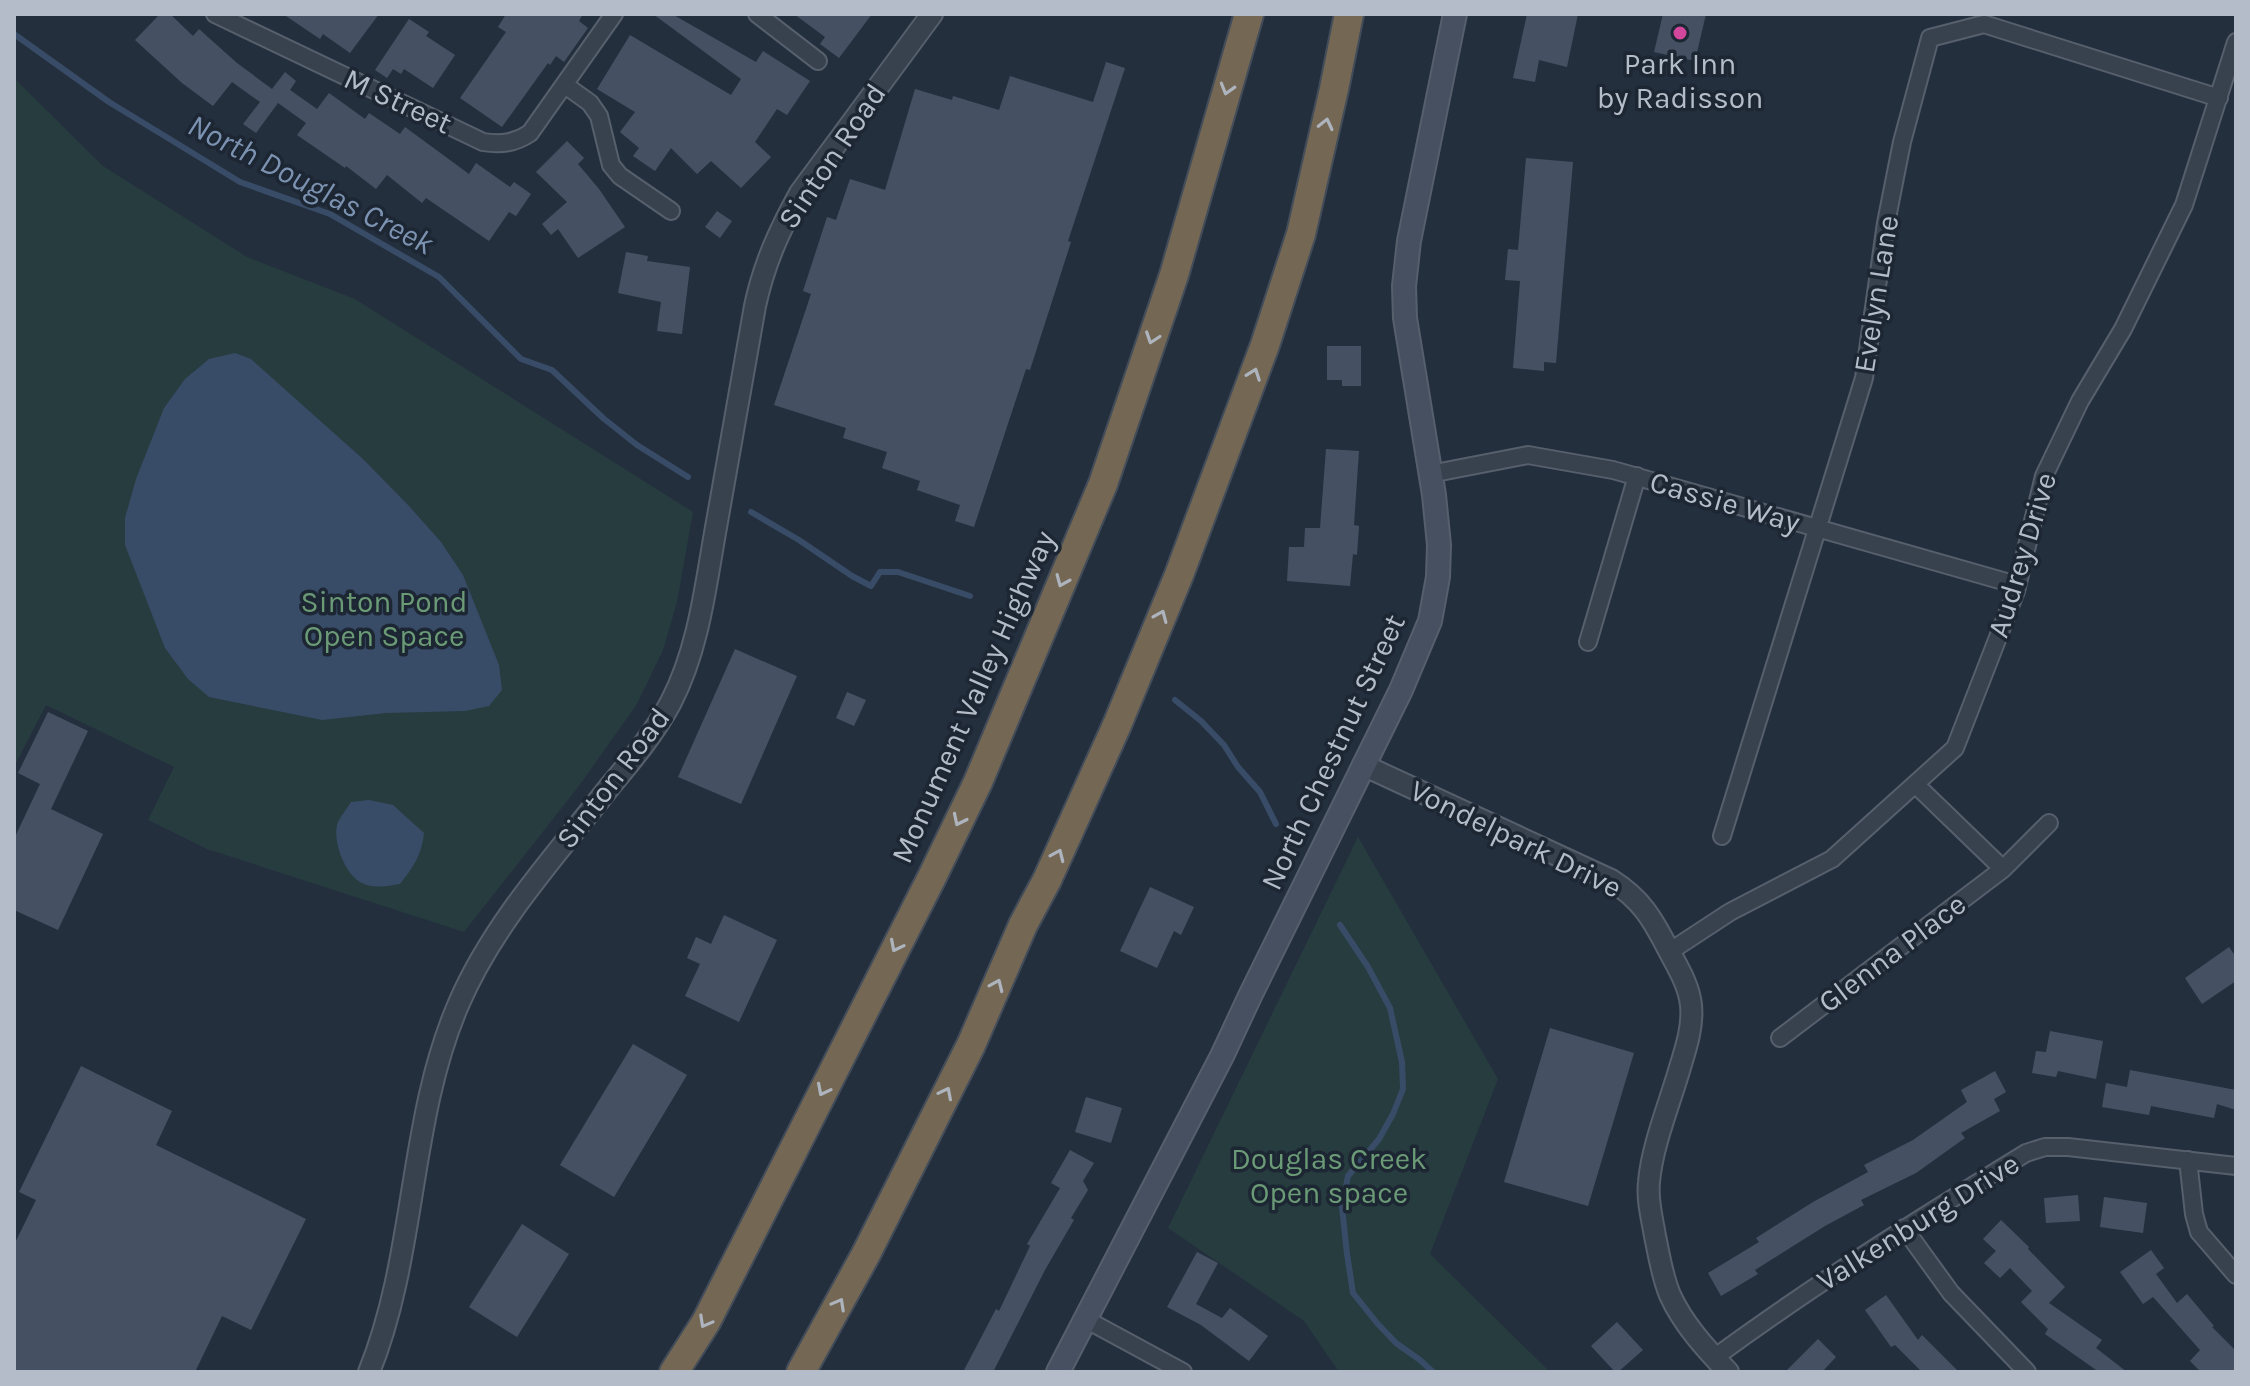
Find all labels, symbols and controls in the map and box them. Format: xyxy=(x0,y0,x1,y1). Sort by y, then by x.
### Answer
marker: Park Inn by Radisson xyxy=(1671,24,1689,42)
place label: Park Inn by Radisson xyxy=(1597,46,1763,116)
street label: M Street xyxy=(338,60,458,142)
street label: Sinton Road xyxy=(770,77,894,235)
one-way arrow xyxy=(1220,82,1236,95)
water label: North Douglas Creek xyxy=(182,107,440,263)
one-way arrow xyxy=(1317,118,1334,131)
street label: Evelyn Lane xyxy=(1846,213,1906,375)
one-way arrow xyxy=(1146,330,1162,344)
one-way arrow xyxy=(1244,367,1261,381)
street label: Cassie Way xyxy=(1646,463,1804,541)
street label: Audrey Drive xyxy=(1980,468,2064,642)
street label: Monument Valley Highway xyxy=(883,525,1063,869)
one-way arrow xyxy=(1055,573,1071,588)
park label: Sinton Pond Open Space xyxy=(301,584,467,654)
street label: North Chestnut Street xyxy=(1253,608,1413,896)
one-way arrow xyxy=(1152,610,1168,624)
street label: Sinton Road xyxy=(548,700,678,856)
street label: Vondelpark Drive xyxy=(1404,772,1628,906)
one-way arrow xyxy=(953,812,969,827)
one-way arrow xyxy=(1048,848,1064,863)
street label: Glenna Place xyxy=(1811,886,1973,1020)
one-way arrow xyxy=(890,938,906,953)
one-way arrow xyxy=(987,979,1003,993)
one-way arrow xyxy=(817,1081,833,1096)
one-way arrow xyxy=(937,1087,952,1101)
park label: Douglas Creek Open space xyxy=(1231,1141,1427,1211)
street label: Valkenburg Drive xyxy=(1810,1145,2026,1299)
one-way arrow xyxy=(829,1298,845,1312)
one-way arrow xyxy=(699,1313,715,1327)

